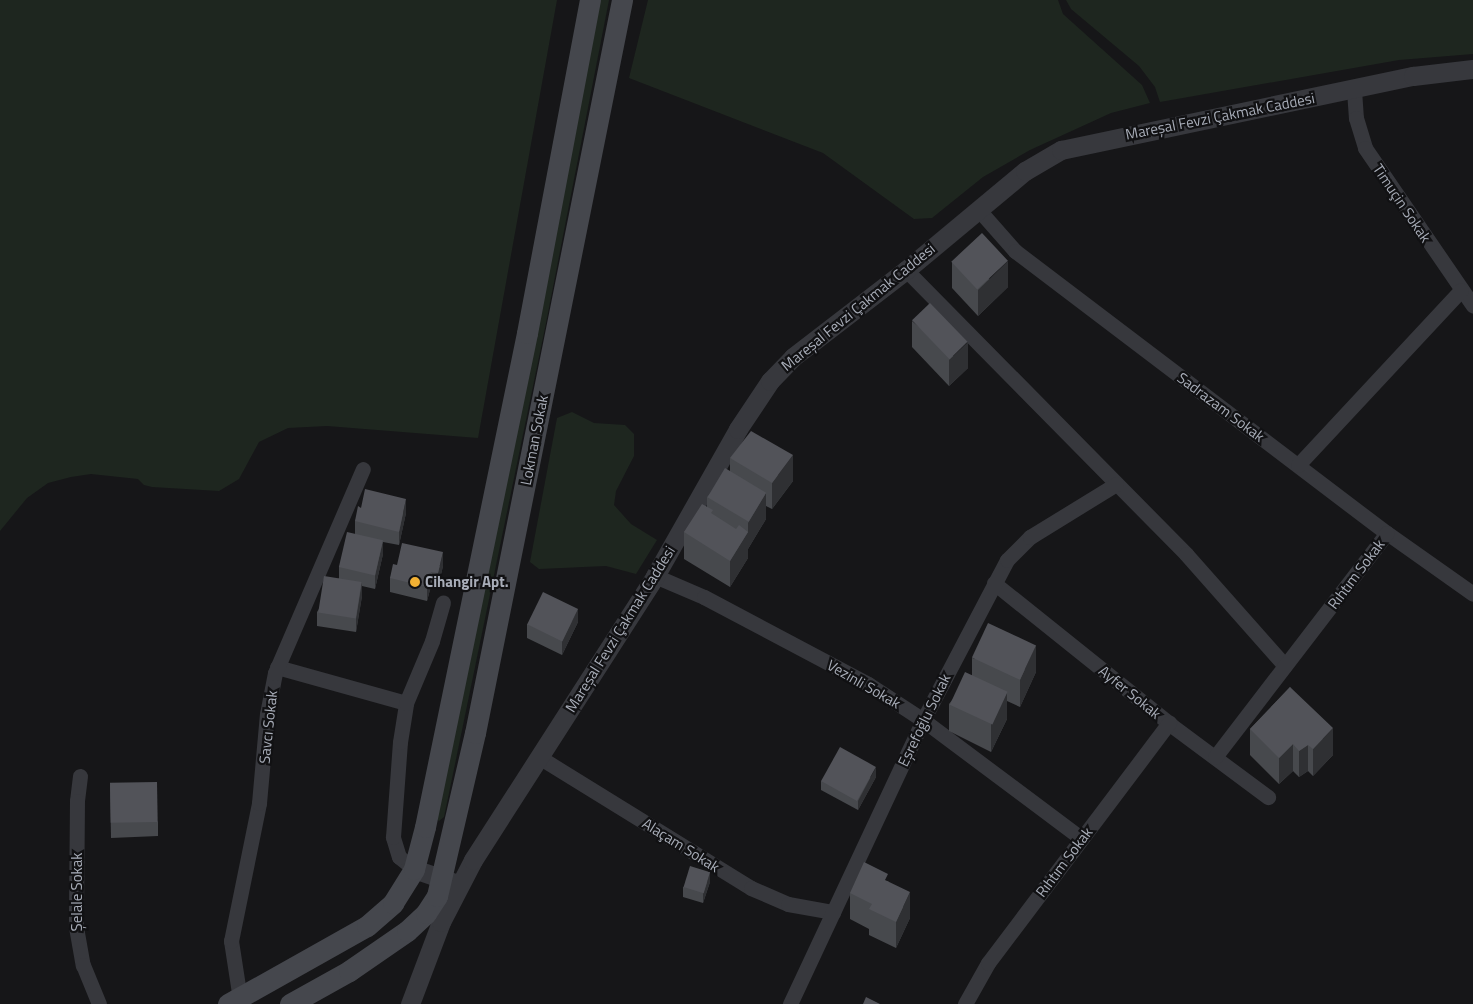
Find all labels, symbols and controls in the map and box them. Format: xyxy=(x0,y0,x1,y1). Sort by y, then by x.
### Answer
street label: Mareşal Fevzi Çakmak Caddesi xyxy=(1124,89,1316,143)
street label: Timuçin Sokak xyxy=(1369,160,1435,246)
street label: Mareşal Fevzi Çakmak Caddesi xyxy=(778,239,938,375)
street label: Sadrazam Sokak xyxy=(1174,368,1268,446)
street label: Lokman Sokak xyxy=(516,393,552,487)
street label: Rıhtım Sokak xyxy=(1324,536,1388,612)
street label: Mareşal Fevzi Çakmak Caddesi xyxy=(561,543,679,715)
place label: Cihangir Apt. xyxy=(425,573,509,591)
marker: Cihangir Apt. xyxy=(409,576,421,588)
street label: Vezinli Sokak xyxy=(824,656,904,712)
street label: Ayfer Sokak xyxy=(1095,662,1165,722)
street label: Eşrefoğlu Sokak xyxy=(894,671,954,769)
street label: Savcı Sokak xyxy=(255,689,281,765)
street label: Alaçam Sokak xyxy=(639,814,723,876)
street label: Rıhtım Sokak xyxy=(1032,824,1096,900)
street label: Şelale Sokak xyxy=(68,853,86,931)

